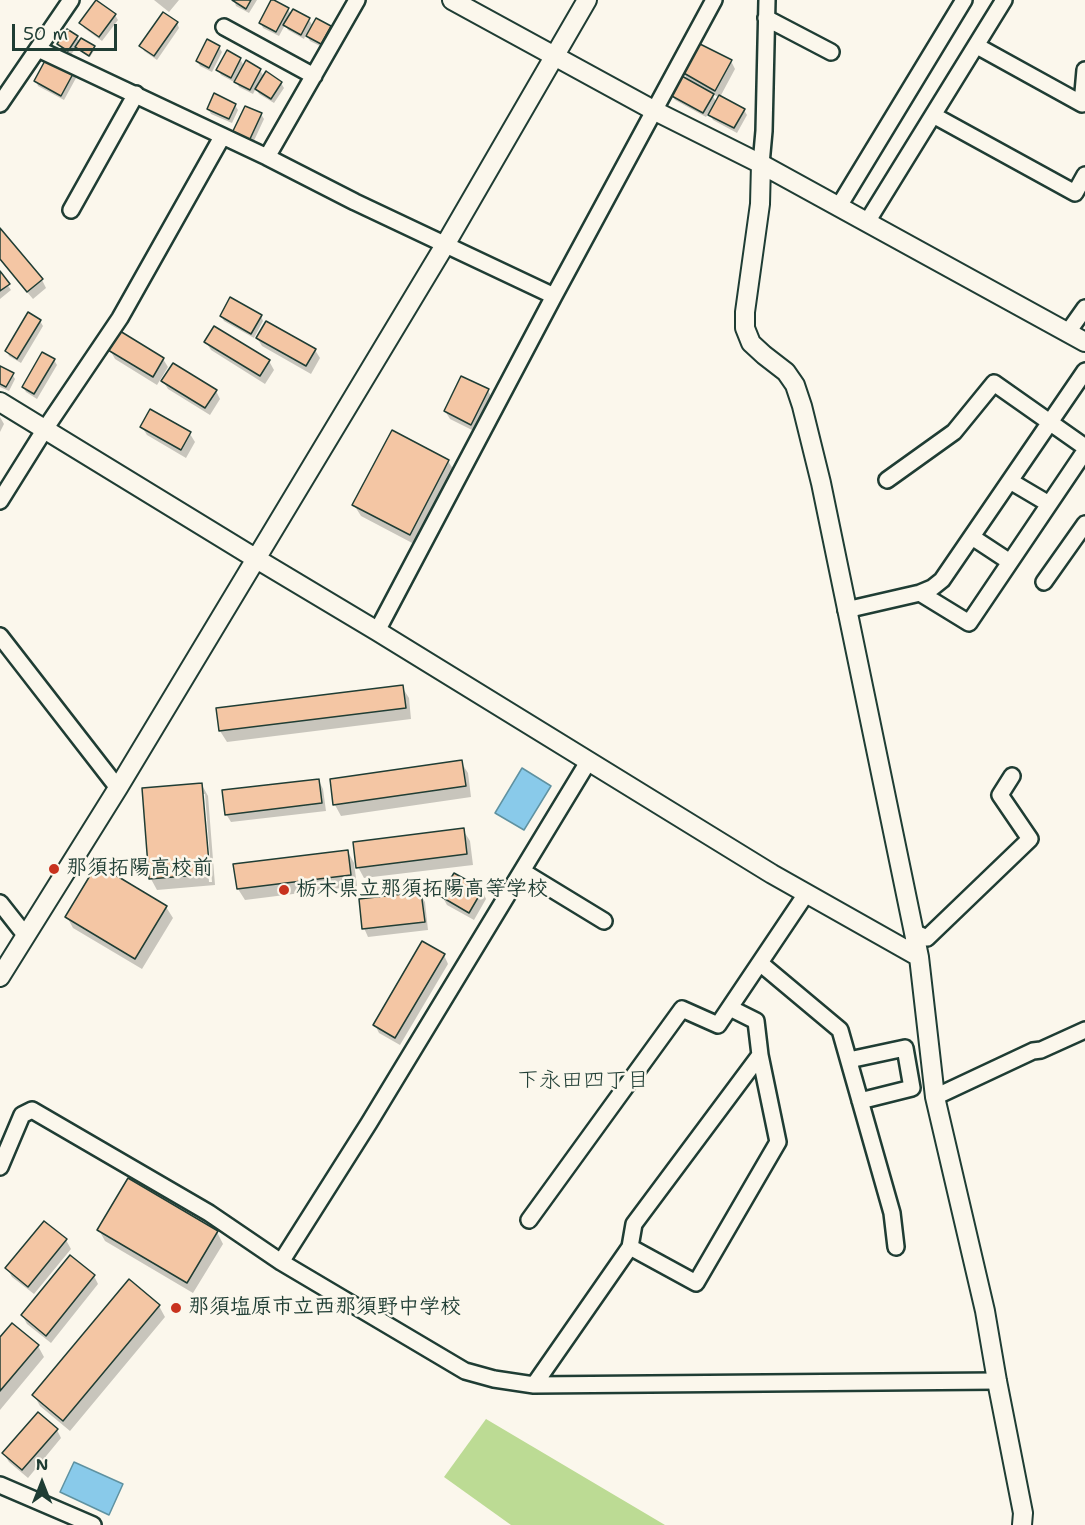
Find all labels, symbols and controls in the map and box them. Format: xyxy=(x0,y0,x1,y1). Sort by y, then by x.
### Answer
scale bar xyxy=(15,12,120,50)
text: 50 m xyxy=(23,22,68,46)
place label: 那須拓陽高校前 xyxy=(66,856,213,882)
marker: 那須拓陽高校前 xyxy=(47,862,61,876)
place label: 栃木県立那須拓陽高等学校 xyxy=(296,877,548,903)
marker: 栃木県立那須拓陽高等学校 xyxy=(277,883,291,897)
district label: 下永田四丁目 xyxy=(517,1068,649,1094)
place label: 那須塩原市立西那須野中学校 xyxy=(188,1295,461,1321)
marker: 那須塩原市立西那須野中学校 xyxy=(169,1301,183,1315)
north arrow xyxy=(12,1453,72,1513)
text: N xyxy=(36,1454,48,1475)

